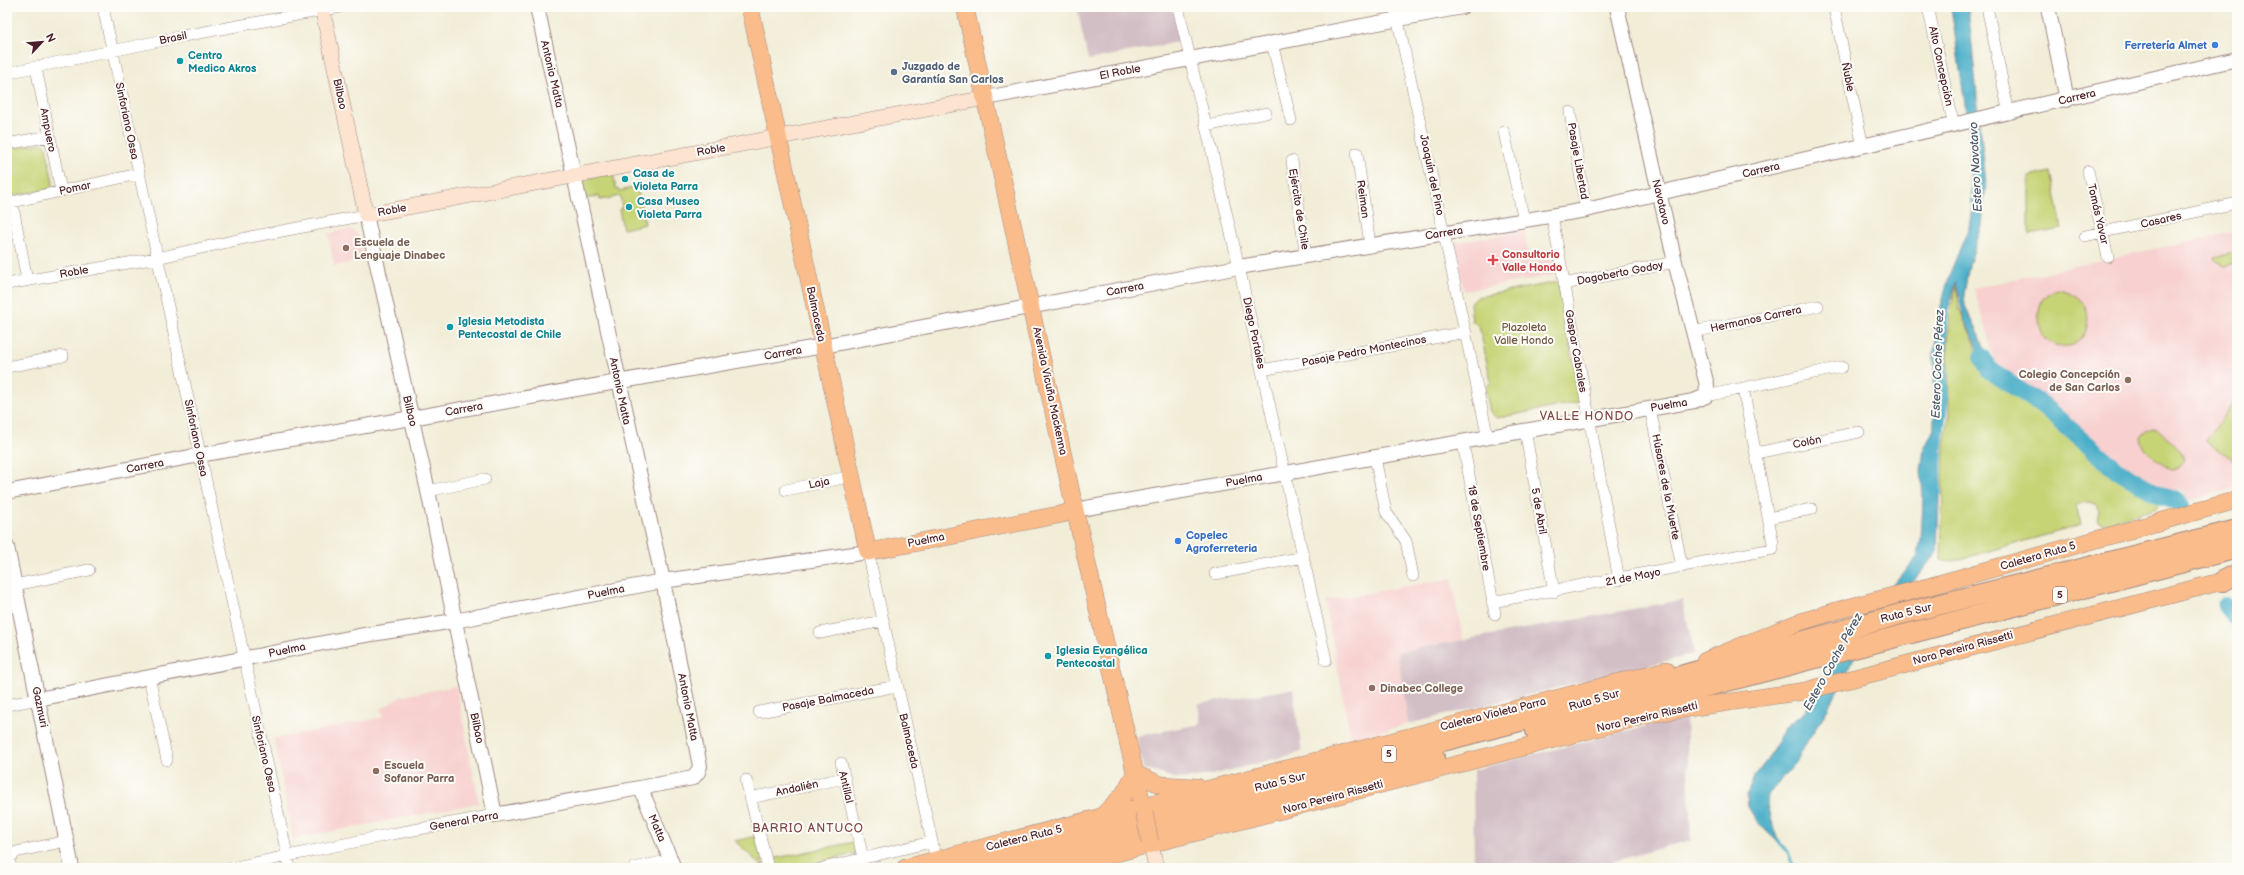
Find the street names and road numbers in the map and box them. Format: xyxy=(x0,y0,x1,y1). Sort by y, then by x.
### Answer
street label: Alto Concepción xyxy=(1926,25,1956,107)
street label: Brasil xyxy=(158,29,188,47)
street label: Antonio Matta xyxy=(538,39,566,109)
street label: Ñuble xyxy=(1839,61,1858,93)
street label: El Roble xyxy=(1098,62,1142,82)
street label: Bilbao xyxy=(330,77,350,111)
street label: Sinforiano Ossa xyxy=(112,81,142,161)
street label: Carrera xyxy=(2057,86,2097,108)
street label: Ampuero xyxy=(37,107,59,153)
street label: Pasaje Libertad xyxy=(1565,122,1591,200)
street label: Joaquín del Pino xyxy=(1417,133,1447,217)
street label: Roble xyxy=(696,141,727,159)
street label: Carrera xyxy=(1741,159,1781,181)
street label: Ejército de Chile xyxy=(1286,167,1312,251)
street label: Pomar xyxy=(58,178,93,198)
street label: Navotavo xyxy=(1649,178,1673,226)
street label: Reiman xyxy=(1354,179,1372,219)
street label: Tomás Yavar xyxy=(2085,182,2112,247)
street label: Roble xyxy=(376,201,408,219)
street label: Casares xyxy=(2139,209,2183,231)
street label: Carrera xyxy=(1424,224,1464,242)
street label: Dagoberto Godoy xyxy=(1576,258,1664,288)
street label: Roble xyxy=(59,263,90,281)
street label: Carrera xyxy=(1105,279,1145,299)
street label: Balmaceda xyxy=(804,285,828,343)
street label: Diego Portales xyxy=(1240,296,1268,371)
street label: Hermanos Carrera xyxy=(1709,303,1803,335)
street label: Gaspar Cabrales xyxy=(1562,308,1590,394)
street label: Avenida Vicuña Mackenna xyxy=(1030,326,1070,456)
street label: Pasaje Pedro Montecinos xyxy=(1301,332,1428,369)
street label: Carrera xyxy=(763,343,803,363)
street label: Antonio Matta xyxy=(607,356,633,426)
street label: Bilbao xyxy=(400,394,420,428)
street label: Puelma xyxy=(1650,396,1688,414)
street label: Sinforiano Ossa xyxy=(181,398,211,478)
street label: Carrera xyxy=(444,399,484,419)
street label: Húsares de la Muerte xyxy=(1649,433,1683,542)
street label: Colón xyxy=(1792,433,1822,451)
street label: Carrera xyxy=(125,456,165,476)
street label: Puelma xyxy=(1224,470,1264,490)
street label: Laja xyxy=(807,474,831,492)
street label: 18 de Septiembre xyxy=(1465,484,1493,572)
street label: 5 de Abril xyxy=(1529,487,1549,535)
street label: Puelma xyxy=(906,530,946,550)
street label: Caletera Ruta 5 xyxy=(1999,539,2077,573)
street label: 21 de Mayo xyxy=(1604,565,1662,589)
street label: Puelma xyxy=(586,582,626,602)
road number: 5 xyxy=(2053,587,2067,603)
street label: Ruta 5 Sur xyxy=(1879,600,1934,626)
street label: Nora Pereira Rissetti xyxy=(1911,628,2015,668)
street label: Puelma xyxy=(267,640,307,660)
street label: Antonio Matta xyxy=(675,672,701,742)
street label: Pasaje Balmaceda xyxy=(781,684,875,714)
street label: Gazmuri xyxy=(29,685,51,729)
street label: Ruta 5 Sur xyxy=(1567,686,1622,713)
street label: Caletera Violeta Parra xyxy=(1439,695,1547,733)
street label: Nora Pereira Rissetti xyxy=(1595,699,1699,735)
street label: Bilbao xyxy=(467,711,487,745)
street label: Balmaceda xyxy=(896,712,922,770)
street label: Sinforiano Ossa xyxy=(249,714,279,794)
road number: 5 xyxy=(1382,746,1396,762)
street label: Ruta 5 Sur xyxy=(1253,769,1308,795)
street label: Antillal xyxy=(836,770,856,804)
street label: Andalién xyxy=(774,777,820,799)
street label: Nora Pereira Rissetti xyxy=(1281,777,1385,817)
street label: General Parra xyxy=(429,809,499,833)
street label: Matta xyxy=(645,812,669,844)
street label: Caletera Ruta 5 xyxy=(985,822,1063,854)

